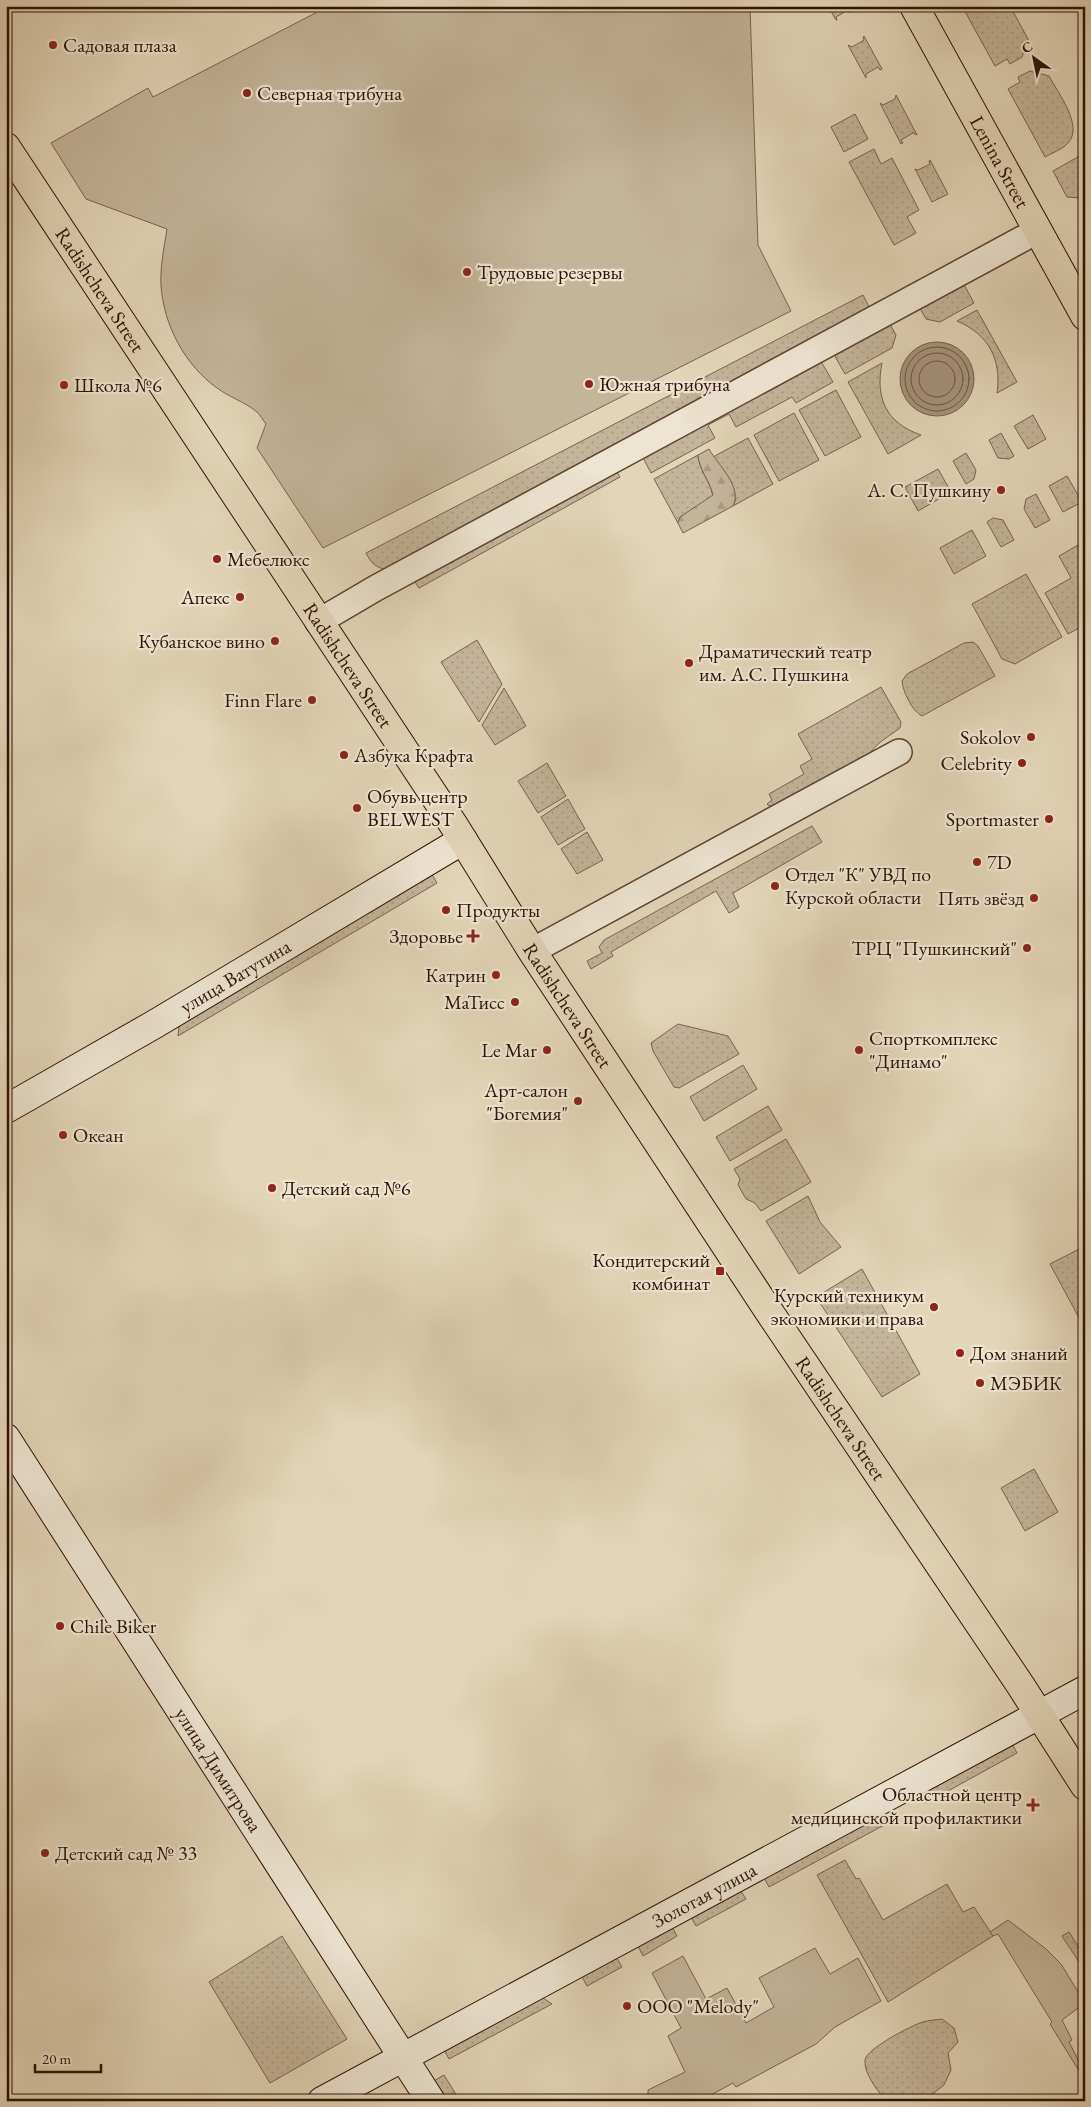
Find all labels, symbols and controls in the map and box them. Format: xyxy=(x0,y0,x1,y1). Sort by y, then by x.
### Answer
place label: Садовая плаза xyxy=(63,32,177,58)
north arrow xyxy=(1008,32,1058,82)
text: С xyxy=(1018,37,1036,57)
marker: Садовая плаза xyxy=(47,39,59,51)
place label: Северная трибуна xyxy=(257,80,402,106)
marker: Северная трибуна xyxy=(241,87,253,99)
street label: Lenina Street xyxy=(964,111,1036,213)
street label: Radishcheva Street xyxy=(49,222,151,358)
place label: Трудовые резервы xyxy=(477,259,623,285)
marker: Трудовые резервы xyxy=(461,266,473,278)
place label: Южная трибуна xyxy=(599,371,730,397)
place label: Школа №6 xyxy=(74,372,162,398)
marker: Южная трибуна xyxy=(583,378,595,390)
marker: Школа №6 xyxy=(58,379,70,391)
place label: А. С. Пушкину xyxy=(866,477,991,503)
marker: А. С. Пушкину xyxy=(995,484,1007,496)
place label: Мебелюкс xyxy=(227,546,310,572)
marker: Мебелюкс xyxy=(211,553,223,565)
place label: Апекс xyxy=(180,584,230,610)
marker: Апекс xyxy=(234,591,246,603)
street label: Radishcheva Street xyxy=(297,598,399,733)
place label: Кубанское вино xyxy=(138,628,265,654)
marker: Кубанское вино xyxy=(269,635,281,647)
place label: Драматический театр им. А.С. Пушкина xyxy=(699,638,872,687)
marker: Драматический театр им. А.С. Пушкина xyxy=(683,657,695,669)
place label: Finn Flare xyxy=(224,687,302,713)
marker: Finn Flare xyxy=(306,694,318,706)
place label: Sokolov xyxy=(960,724,1021,750)
marker: Sokolov xyxy=(1025,731,1037,743)
place label: Азбука Крафта xyxy=(353,742,474,768)
marker: Азбука Крафта xyxy=(338,749,350,761)
place label: Celebrity xyxy=(940,750,1012,776)
marker: Celebrity xyxy=(1016,757,1028,769)
place label: Обувь центр BELWEST xyxy=(367,783,468,832)
marker: Обувь центр BELWEST xyxy=(351,802,363,814)
place label: Sportmaster xyxy=(946,806,1039,832)
marker: Sportmaster xyxy=(1043,813,1055,825)
place label: 7D xyxy=(987,849,1012,875)
marker: 7D xyxy=(971,856,983,868)
place label: Отдел "К" УВД по Курской области xyxy=(785,861,931,910)
marker: Отдел "К" УВД по Курской области xyxy=(769,880,781,892)
place label: Пять звёзд xyxy=(938,885,1024,911)
marker: Пять звёзд xyxy=(1028,892,1040,904)
place label: Продукты xyxy=(456,897,540,923)
marker: Продукты xyxy=(440,904,452,916)
place label: Здоровье xyxy=(389,923,463,949)
marker: Здоровье xyxy=(467,930,479,942)
street label: улица Ватутина xyxy=(175,933,295,1019)
place label: ТРЦ "Пушкинский" xyxy=(852,935,1017,961)
street label: Radishcheva Street xyxy=(517,938,619,1074)
marker: ТРЦ "Пушкинский" xyxy=(1021,942,1033,954)
place label: Катрин xyxy=(425,962,486,988)
marker: Катрин xyxy=(490,969,502,981)
place label: МаТисс xyxy=(444,989,505,1015)
marker: МаТисс xyxy=(509,996,521,1008)
place label: Спорткомплекс "Динамо" xyxy=(869,1025,998,1074)
place label: Le Mar xyxy=(481,1037,537,1063)
marker: Le Mar xyxy=(541,1044,553,1056)
marker: Спорткомплекс "Динамо" xyxy=(853,1044,865,1056)
place label: Арт-салон "Богемия" xyxy=(483,1077,568,1126)
marker: Арт-салон "Богемия" xyxy=(572,1095,584,1107)
place label: Океан xyxy=(73,1122,124,1148)
marker: Океан xyxy=(57,1129,69,1141)
place label: Детский сад №6 xyxy=(282,1175,411,1201)
marker: Детский сад №6 xyxy=(266,1182,278,1194)
place label: Кондитерский комбинат xyxy=(592,1247,710,1296)
marker: Кондитерский комбинат xyxy=(714,1265,726,1277)
place label: Курский техникум экономики и права xyxy=(770,1282,924,1331)
marker: Курский техникум экономики и права xyxy=(928,1301,940,1313)
place label: Дом знаний xyxy=(970,1340,1068,1366)
marker: Дом знаний xyxy=(954,1347,966,1359)
street label: Radishcheva Street xyxy=(790,1351,892,1486)
place label: МЭБИК xyxy=(990,1370,1063,1396)
marker: МЭБИК xyxy=(974,1377,986,1389)
place label: Chile Biker xyxy=(70,1613,157,1639)
marker: Chile Biker xyxy=(54,1620,66,1632)
street label: улица Димитрова xyxy=(169,1702,268,1837)
place label: Областной центр медицинской профилактики xyxy=(791,1781,1022,1830)
marker: Областной центр медицинской профилактики xyxy=(1026,1798,1040,1812)
place label: Детский сад № 33 xyxy=(55,1840,197,1866)
marker: Детский сад № 33 xyxy=(39,1847,51,1859)
street label: Золотая улица xyxy=(647,1856,761,1934)
place label: ООО "Melody" xyxy=(637,1993,759,2019)
marker: ООО "Melody" xyxy=(621,2000,633,2012)
scale bar xyxy=(35,2042,101,2074)
text: 20 m xyxy=(42,2049,71,2068)

